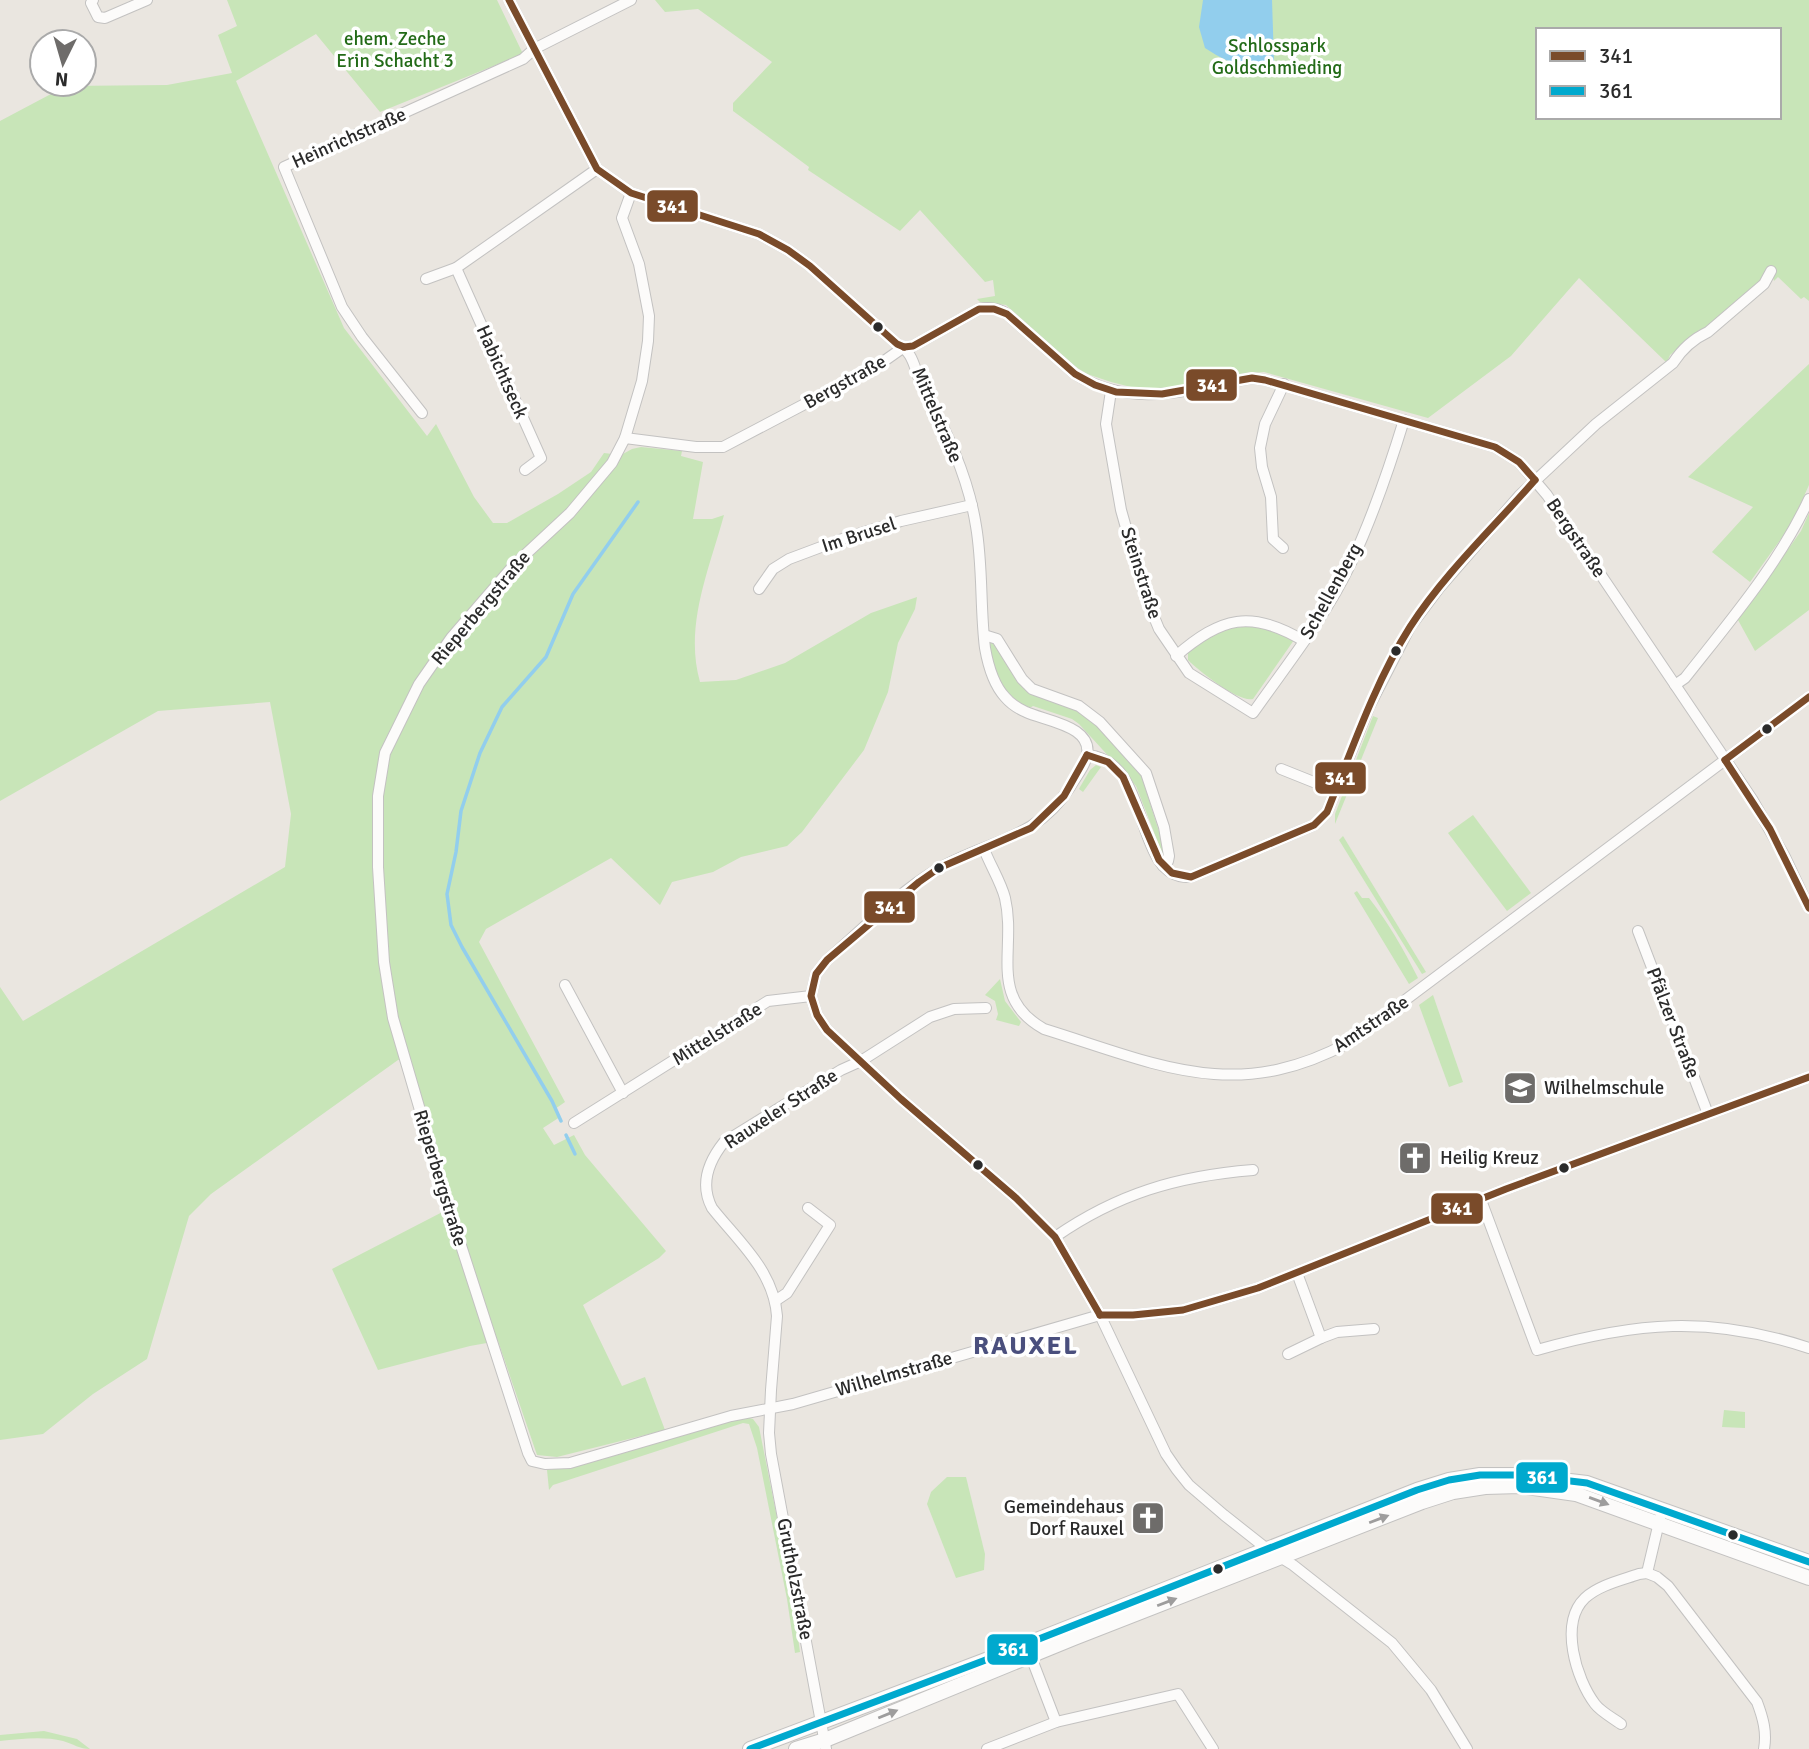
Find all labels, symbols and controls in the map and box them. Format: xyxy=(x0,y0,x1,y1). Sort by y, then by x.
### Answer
park label: ehem. Zeche Erin Schacht 3 xyxy=(336,27,454,73)
north arrow xyxy=(28,28,98,98)
legend xyxy=(1536,28,1781,119)
park label: Schlosspark Goldschmieding xyxy=(1212,34,1342,80)
text: 341 xyxy=(1599,43,1633,69)
text: N xyxy=(54,66,69,91)
text: 361 xyxy=(1599,78,1633,104)
street label: Heinrichstraße xyxy=(288,102,410,174)
line badge: 341 xyxy=(646,189,699,223)
text: 341 xyxy=(657,195,687,219)
unlabelled marker xyxy=(871,320,885,334)
street label: Habichtseck xyxy=(471,321,533,423)
street label: Bergstraße xyxy=(800,350,890,414)
street label: Mittelstraße xyxy=(906,364,968,466)
line badge: 341 xyxy=(1185,368,1238,402)
text: 341 xyxy=(1197,374,1227,398)
street label: Bergstraße xyxy=(1541,494,1611,582)
street label: Im Brusel xyxy=(819,512,899,558)
street label: Steinstraße xyxy=(1115,524,1167,622)
street label: Schellenberg xyxy=(1295,539,1367,643)
street label: Rieperbergstraße xyxy=(426,546,536,670)
unlabelled marker xyxy=(1389,644,1403,658)
unlabelled marker xyxy=(1760,722,1774,736)
line badge: 341 xyxy=(1314,761,1367,795)
text: 341 xyxy=(1325,767,1355,791)
unlabelled marker xyxy=(932,861,946,875)
line badge: 341 xyxy=(863,890,916,924)
text: 341 xyxy=(875,896,905,920)
street label: Pfälzer Straße xyxy=(1641,964,1705,1082)
street label: Amtstraße xyxy=(1329,990,1413,1058)
street label: Mittelstraße xyxy=(668,997,766,1071)
street label: Rauxeler Straße xyxy=(720,1063,842,1155)
school or university icon: Wilhelmschule xyxy=(1501,1069,1539,1107)
place label: Wilhelmschule xyxy=(1544,1076,1664,1100)
street label: Rieperbergstraße xyxy=(408,1107,472,1249)
church icon: Heilig Kreuz xyxy=(1396,1139,1434,1177)
place label: Heilig Kreuz xyxy=(1440,1146,1539,1170)
unlabelled marker xyxy=(971,1158,985,1172)
unlabelled marker xyxy=(1557,1161,1571,1175)
line badge: 341 xyxy=(1430,1192,1484,1225)
text: 341 xyxy=(1442,1197,1472,1221)
district label: RAUXEL xyxy=(973,1330,1079,1362)
street label: Wilhelmstraße xyxy=(833,1346,955,1402)
line badge: 361 xyxy=(1515,1461,1569,1494)
text: 361 xyxy=(1527,1466,1557,1490)
place label: Gemeindehaus Dorf Rauxel xyxy=(1004,1495,1124,1541)
one-way arrow xyxy=(1589,1496,1610,1507)
church icon: Gemeindehaus Dorf Rauxel xyxy=(1129,1499,1167,1537)
one-way arrow xyxy=(1368,1513,1389,1524)
street label: Grutholzstraße xyxy=(771,1516,819,1642)
unlabelled marker xyxy=(1726,1528,1740,1542)
unlabelled marker xyxy=(1211,1562,1225,1576)
one-way arrow xyxy=(1157,1596,1178,1607)
line badge: 361 xyxy=(986,1633,1039,1666)
text: 361 xyxy=(998,1638,1028,1662)
one-way arrow xyxy=(877,1708,898,1719)

